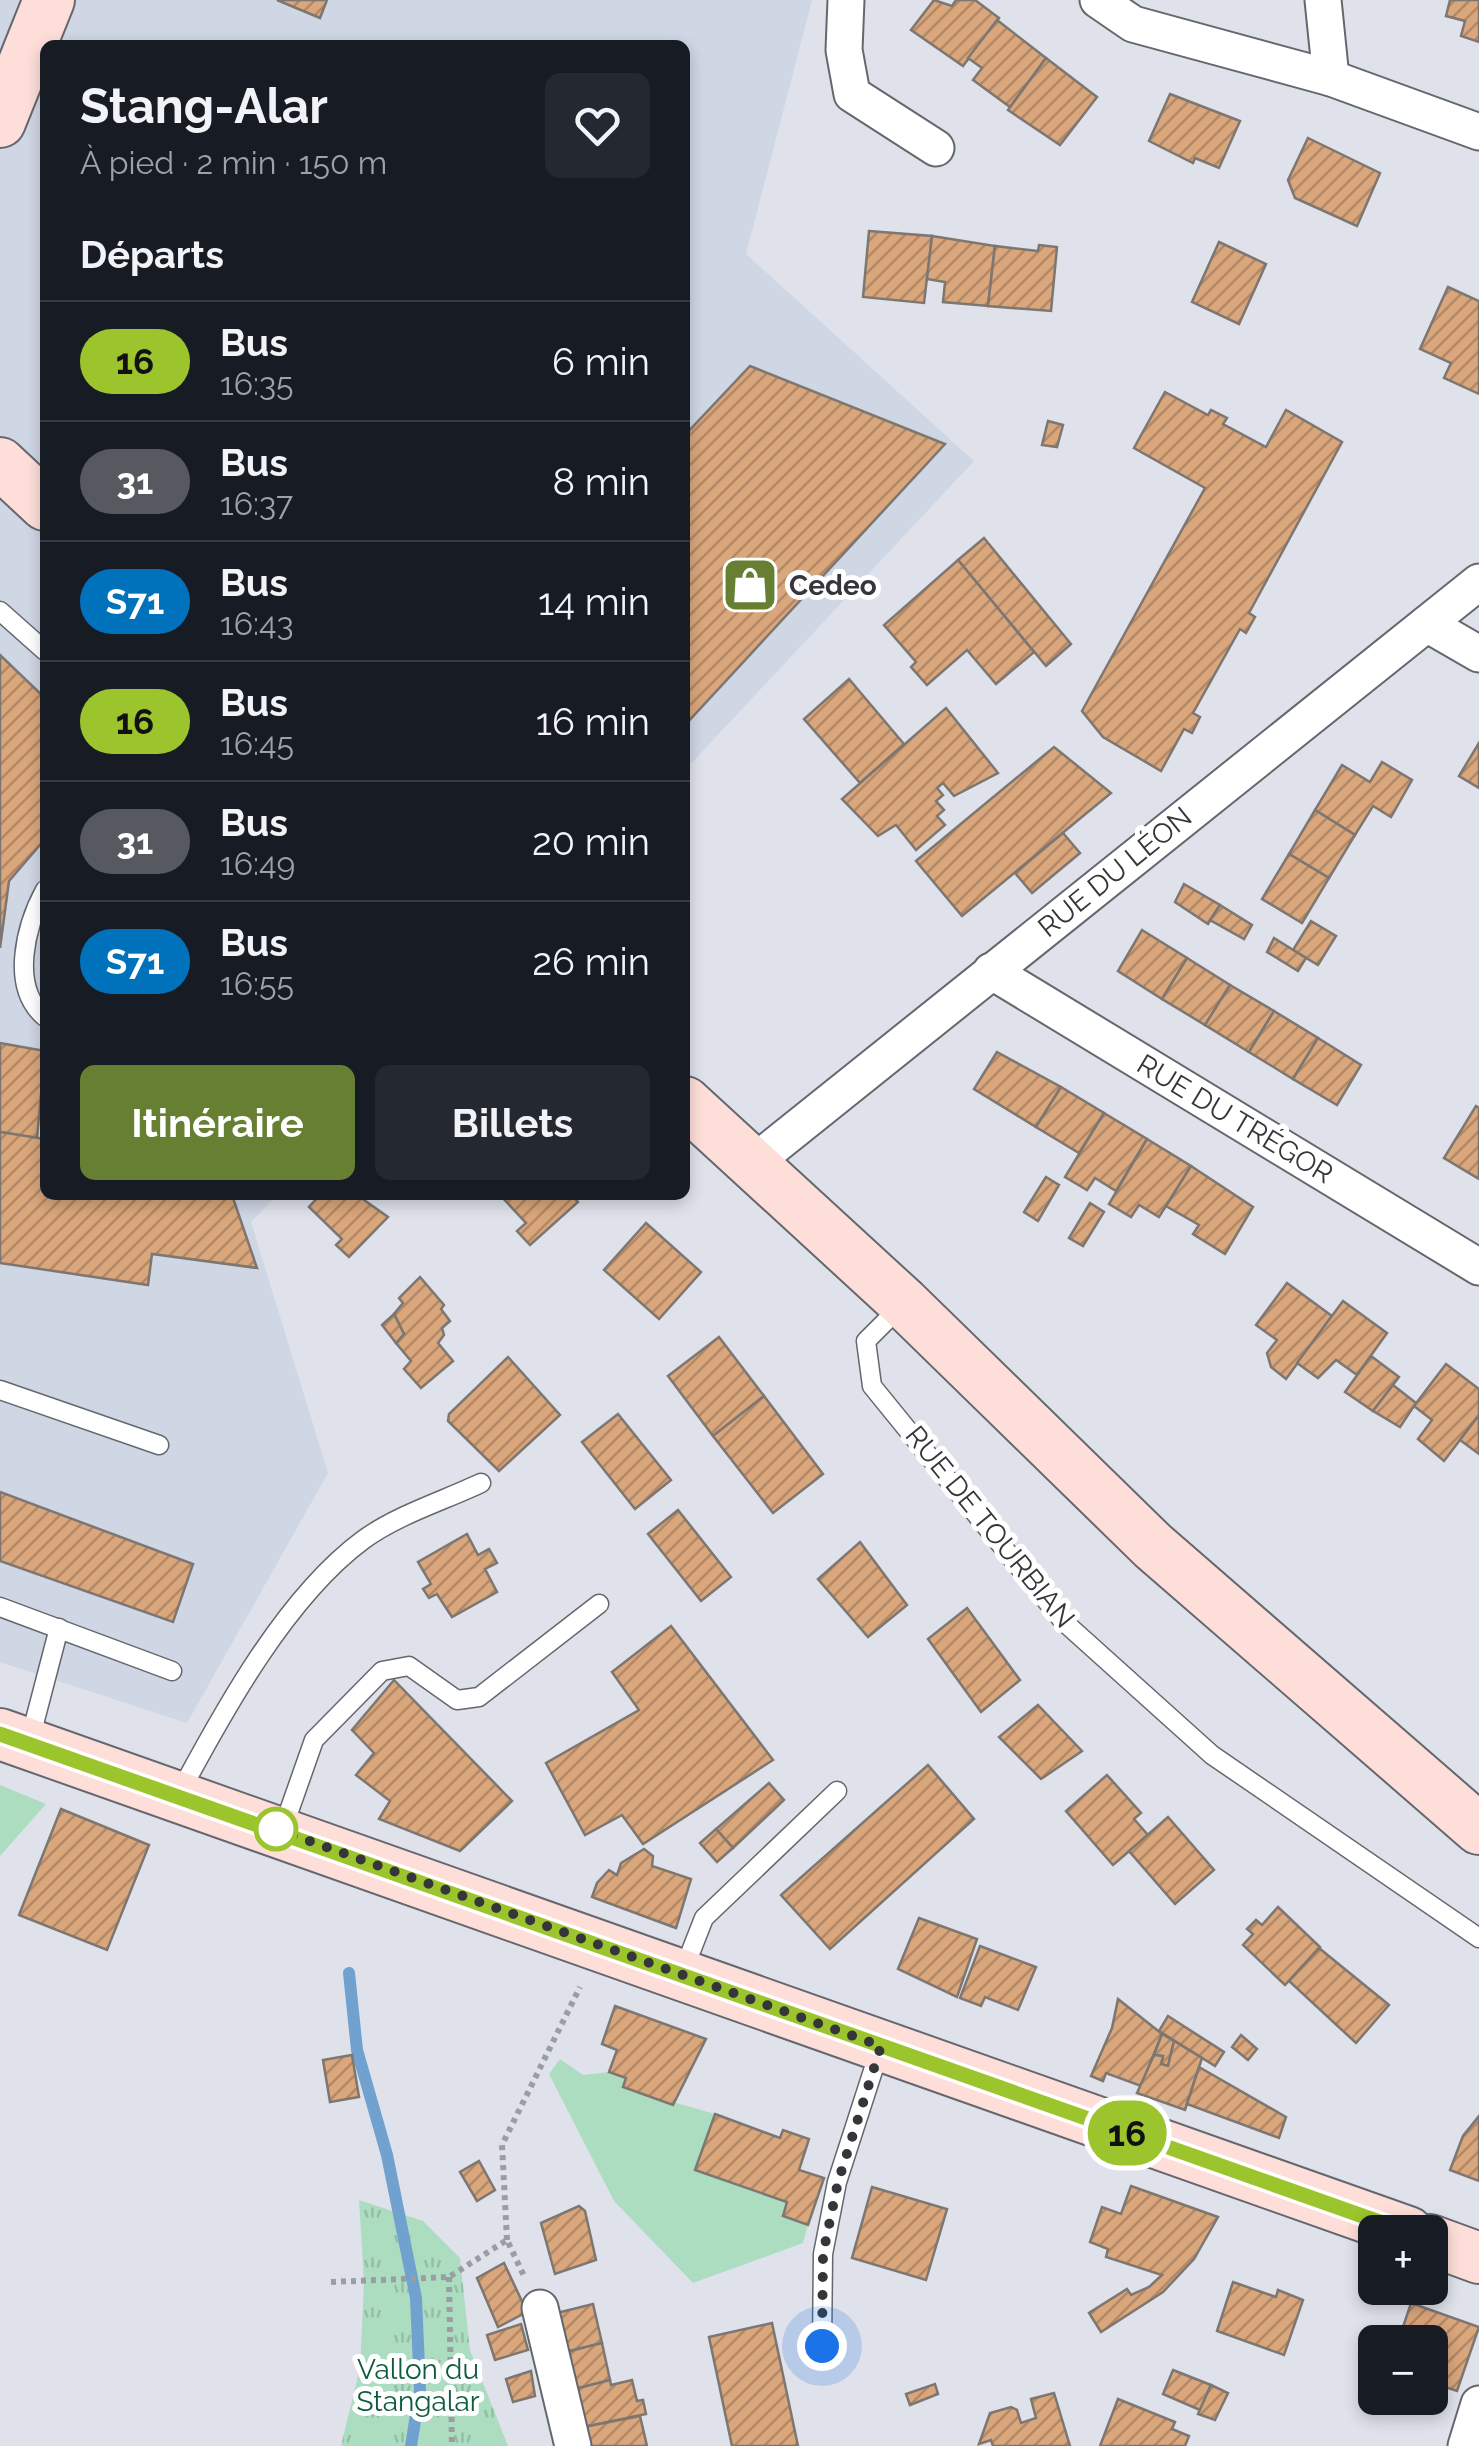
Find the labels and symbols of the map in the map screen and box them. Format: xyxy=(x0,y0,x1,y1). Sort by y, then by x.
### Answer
shop icon: Cedeo xyxy=(720,555,780,615)
place label: Cedeo xyxy=(789,569,877,602)
street label: RUE DU LÉON xyxy=(1032,800,1198,944)
street label: RUE DU TRÉGOR xyxy=(1131,1048,1339,1190)
street label: RUE DE TOURBIAN xyxy=(899,1419,1081,1635)
unlabelled marker xyxy=(255,1808,297,1850)
line badge: 16 xyxy=(1082,2100,1172,2166)
your location xyxy=(797,2321,847,2371)
park label: Vallon du Stangalar xyxy=(357,2353,480,2418)

